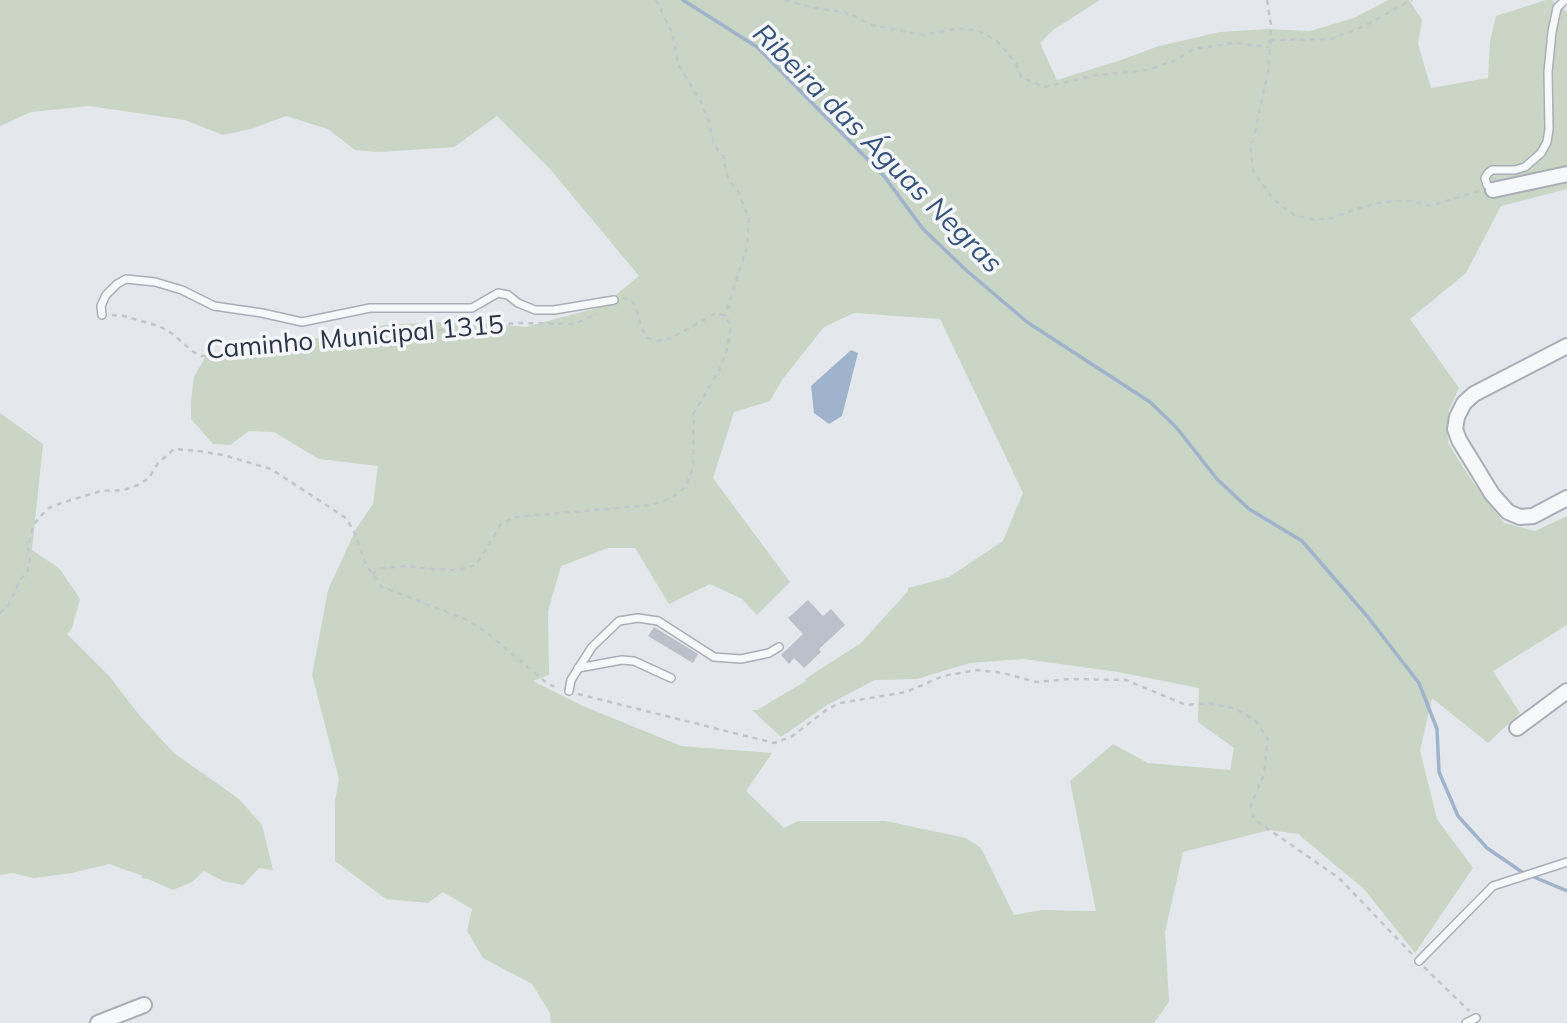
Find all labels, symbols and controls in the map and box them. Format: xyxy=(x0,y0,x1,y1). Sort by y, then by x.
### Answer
water label: Ribeira das Águas Negras xyxy=(745,17,1009,281)
street label: Caminho Municipal 1315 xyxy=(205,309,505,367)

